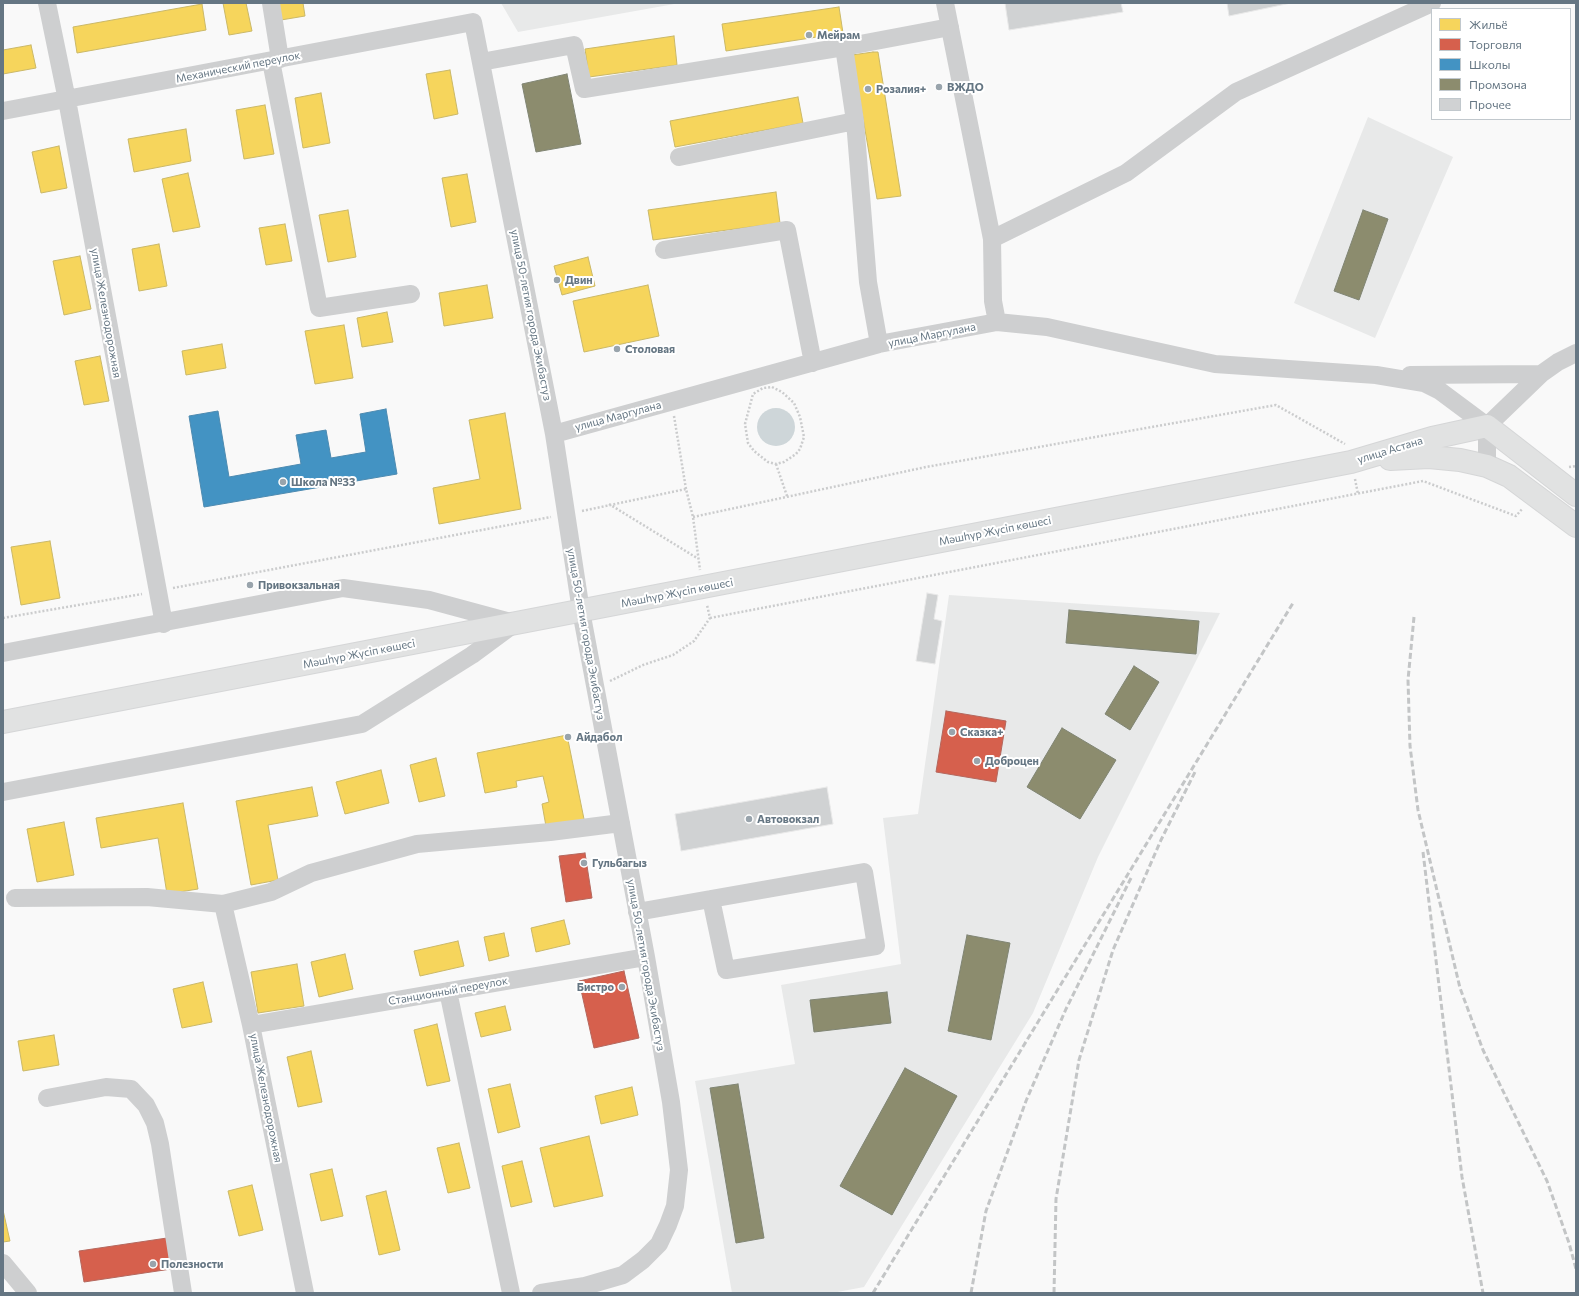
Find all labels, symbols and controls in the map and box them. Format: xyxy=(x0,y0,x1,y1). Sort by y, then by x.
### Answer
legend xyxy=(1431,8,1571,120)
text: Жильё xyxy=(1469,17,1508,31)
place label: Мейрам xyxy=(817,28,860,42)
marker: Мейрам xyxy=(804,30,814,40)
text: Торговля xyxy=(1469,37,1522,51)
street label: Механический переулок xyxy=(175,48,301,86)
text: Школы xyxy=(1469,57,1510,71)
text: Промзона xyxy=(1469,77,1527,91)
place label: ВЖДО xyxy=(947,80,984,94)
place label: Розалия+ xyxy=(876,82,926,96)
marker: ВЖДО xyxy=(934,82,944,92)
marker: Розалия+ xyxy=(863,84,873,94)
text: Прочее xyxy=(1469,97,1511,111)
street label: улица 50-летия города Экибастуз xyxy=(508,228,554,402)
street label: улица Железнодорожная xyxy=(88,247,124,379)
place label: Двин xyxy=(565,273,593,287)
marker: Двин xyxy=(552,275,562,285)
street label: улица Маргулана xyxy=(887,320,977,350)
place label: Столовая xyxy=(625,342,675,356)
marker: Столовая xyxy=(612,344,622,354)
street label: улица Маргулана xyxy=(573,398,663,434)
street label: улица Астана xyxy=(1356,434,1424,466)
place label: Школа №33 xyxy=(291,475,355,489)
marker: Школа №33 xyxy=(278,477,288,487)
street label: Мәшһүр Жүсіп көшесі xyxy=(938,514,1052,548)
street label: улица 50-летия города Экибастуз xyxy=(564,547,608,721)
street label: Мәшһүр Жүсіп көшесі xyxy=(620,576,734,610)
place label: Привокзальная xyxy=(258,578,340,592)
marker: Привокзальная xyxy=(245,580,255,590)
street label: Мәшһүр Жүсіп көшесі xyxy=(302,637,416,671)
place label: Сказка+ xyxy=(960,725,1004,739)
marker: Сказка+ xyxy=(947,727,957,737)
place label: Айдабол xyxy=(576,730,623,744)
marker: Айдабол xyxy=(563,732,573,742)
place label: Доброцен xyxy=(985,754,1039,768)
marker: Доброцен xyxy=(972,756,982,766)
place label: Автовокзал xyxy=(757,812,819,826)
marker: Автовокзал xyxy=(744,814,754,824)
place label: Гульбагыз xyxy=(592,856,647,870)
marker: Гульбагыз xyxy=(579,858,589,868)
street label: улица 50-летия города Экибастуз xyxy=(624,878,668,1052)
street label: Станционный переулок xyxy=(387,974,509,1008)
place label: Бистро xyxy=(577,980,614,994)
marker: Бистро xyxy=(617,982,627,992)
street label: улица Железнодорожная xyxy=(247,1032,285,1164)
place label: Полезности xyxy=(161,1257,223,1271)
marker: Полезности xyxy=(148,1259,158,1269)

